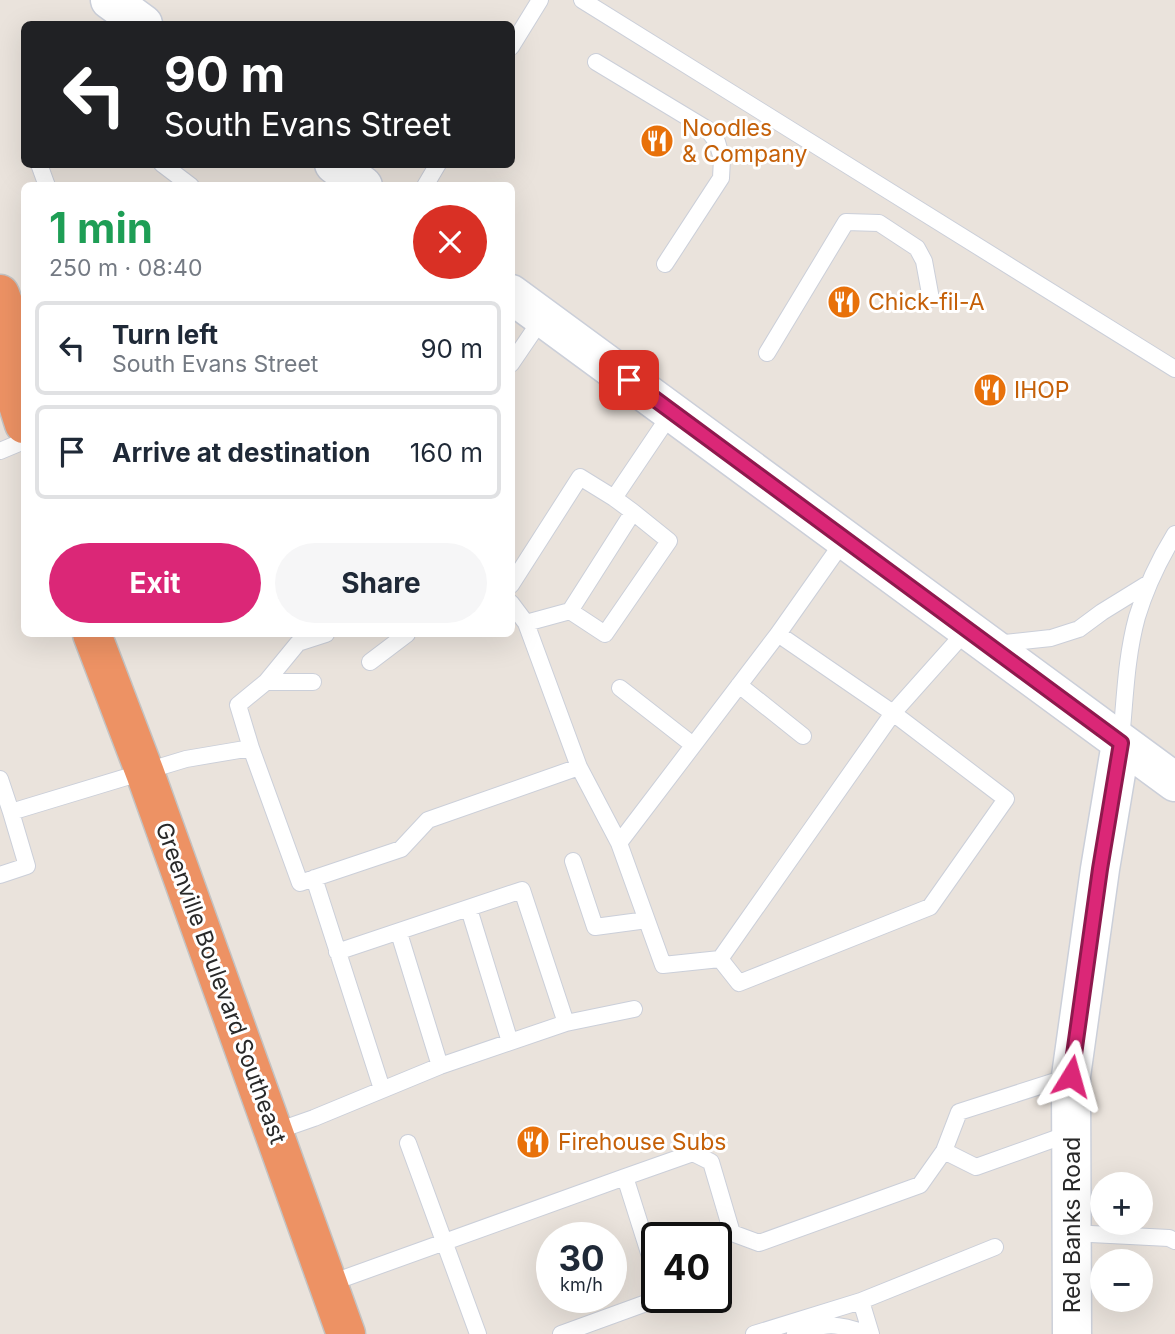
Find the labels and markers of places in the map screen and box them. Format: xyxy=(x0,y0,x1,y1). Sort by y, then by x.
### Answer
place label: Noodles & Company xyxy=(682,114,807,168)
restaurant icon: Noodles & Company xyxy=(638,122,676,160)
restaurant icon: Chick-fil-A xyxy=(825,283,863,321)
place label: Chick-fil-A xyxy=(868,288,985,316)
pin xyxy=(599,350,659,410)
restaurant icon: IHOP xyxy=(971,371,1009,409)
place label: IHOP xyxy=(1014,376,1070,404)
restaurant icon: Firehouse Subs xyxy=(514,1123,552,1161)
place label: Firehouse Subs xyxy=(558,1128,726,1156)

